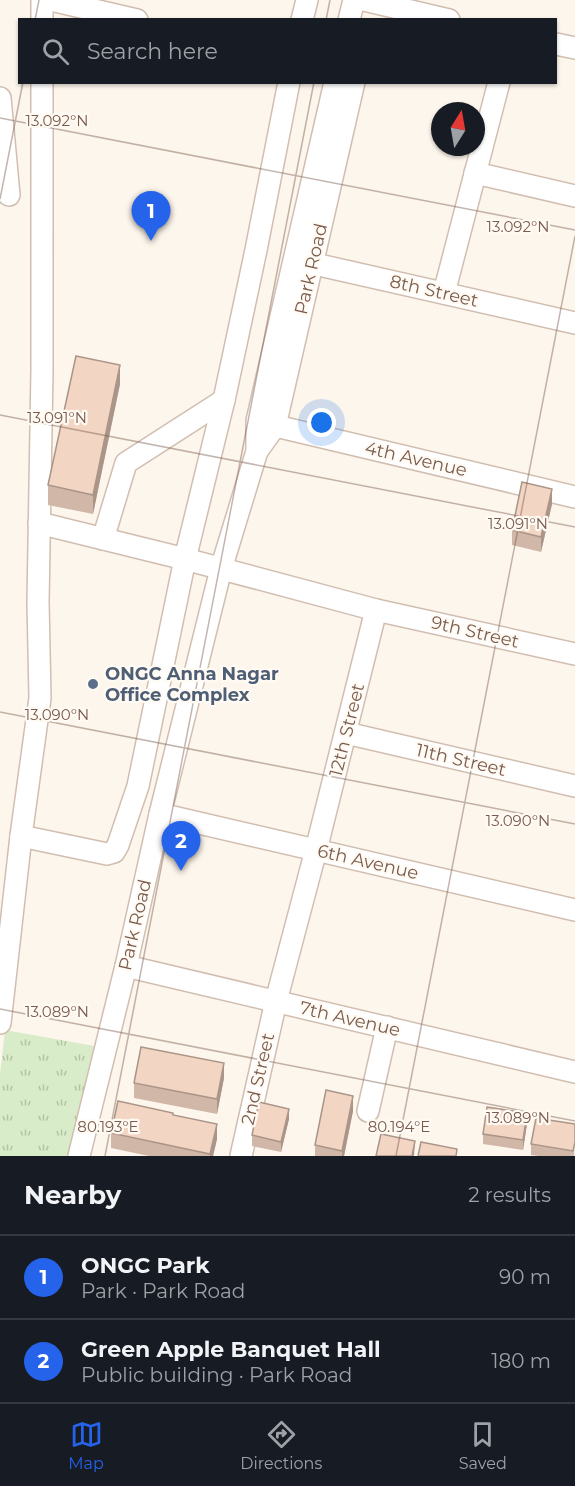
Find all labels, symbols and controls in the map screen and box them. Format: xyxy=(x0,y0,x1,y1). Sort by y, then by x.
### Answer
search box xyxy=(18,18,557,84)
icon: search xyxy=(39,35,72,68)
text: Search here xyxy=(87,38,218,65)
north arrow xyxy=(431,102,485,156)
text: 13.092°N xyxy=(26,111,88,130)
pin: 1 xyxy=(132,192,170,241)
text: 13.092°N xyxy=(487,217,549,236)
street label: Park Road xyxy=(290,221,332,317)
street label: 8th Street xyxy=(388,270,480,312)
text: 13.091°N xyxy=(27,408,87,427)
your location xyxy=(307,408,336,437)
street label: 4th Avenue xyxy=(363,437,469,481)
text: 13.091°N xyxy=(488,514,548,533)
street label: 9th Street xyxy=(429,611,521,653)
place label: ONGC Anna Nagar Office Complex xyxy=(105,663,279,706)
marker: ONGC Anna Nagar Office Complex xyxy=(86,677,100,691)
street label: 12th Street xyxy=(325,681,369,779)
text: 13.090°N xyxy=(25,705,89,724)
street label: 11th Street xyxy=(414,739,508,781)
text: 13.090°N xyxy=(486,811,550,830)
pin: 2 xyxy=(162,822,201,871)
street label: 6th Avenue xyxy=(315,840,421,884)
street label: Park Road xyxy=(114,877,156,973)
street label: 7th Avenue xyxy=(298,997,403,1041)
text: 13.089°N xyxy=(25,1002,89,1021)
street label: 2nd Street xyxy=(237,1031,279,1127)
text: 13.089°N xyxy=(486,1108,550,1127)
text: 80.193°E xyxy=(77,1117,139,1136)
text: 80.194°E xyxy=(368,1117,430,1136)
text: Nearby xyxy=(24,1179,121,1211)
text: 2 results xyxy=(468,1183,551,1207)
text: ONGC Park xyxy=(81,1252,210,1279)
text: 1 xyxy=(40,1265,47,1289)
text: 90 m xyxy=(499,1265,551,1289)
text: Park · Park Road xyxy=(81,1279,245,1303)
text: Green Apple Banquet Hall xyxy=(81,1336,381,1363)
text: 2 xyxy=(38,1349,49,1373)
text: 180 m xyxy=(491,1349,551,1373)
text: Public building · Park Road xyxy=(81,1363,352,1387)
tab: Map xyxy=(68,1418,104,1473)
tab: Directions xyxy=(240,1418,322,1473)
tab: Saved xyxy=(459,1418,507,1473)

